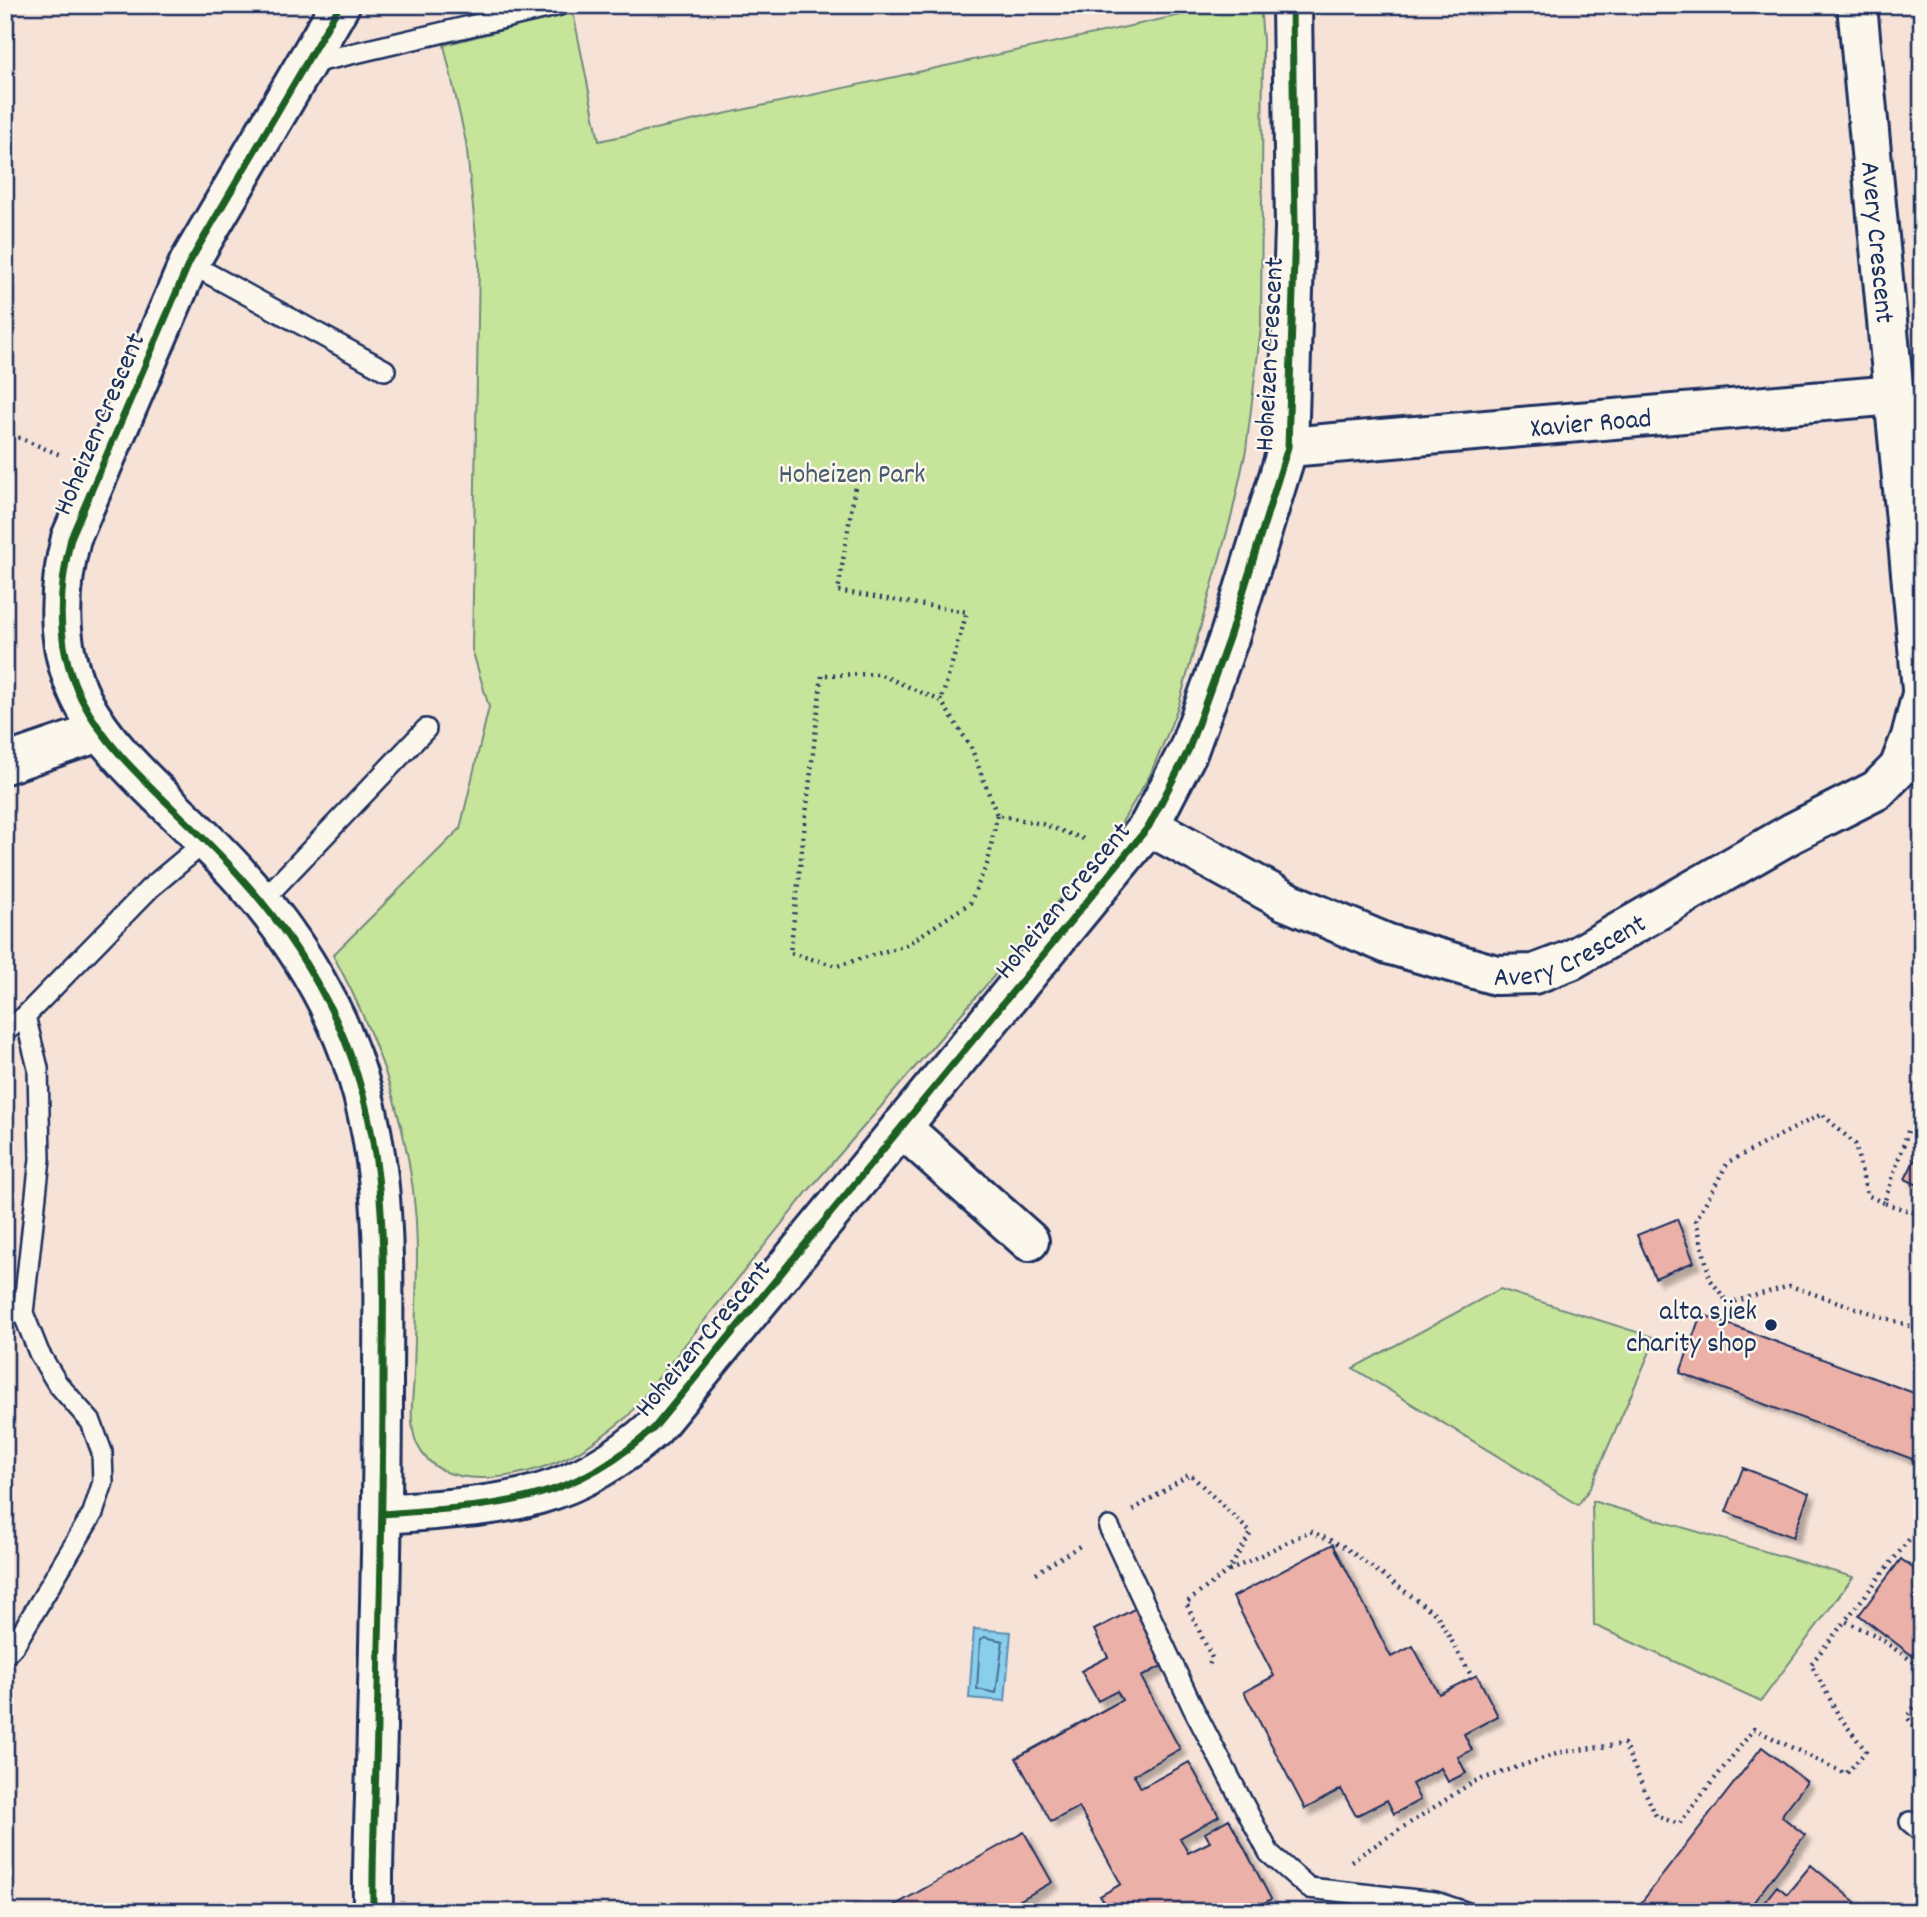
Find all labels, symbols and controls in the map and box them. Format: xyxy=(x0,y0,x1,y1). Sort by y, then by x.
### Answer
street label: Avery Crescent xyxy=(1847,160,1902,325)
street label: Hoheizen Crescent xyxy=(1247,256,1297,452)
street label: Hoheizen Crescent xyxy=(45,328,158,522)
street label: Xavier Road xyxy=(1529,401,1653,451)
park label: Hoheizen Park xyxy=(778,457,926,497)
street label: Hoheizen Crescent xyxy=(987,815,1143,990)
street label: Avery Crescent xyxy=(1493,906,1655,1000)
street label: Hoheizen Crescent xyxy=(627,1253,783,1428)
place label: alta sjiek charity shop xyxy=(1626,1294,1757,1366)
marker: alta sjiek charity shop xyxy=(1763,1317,1779,1333)

